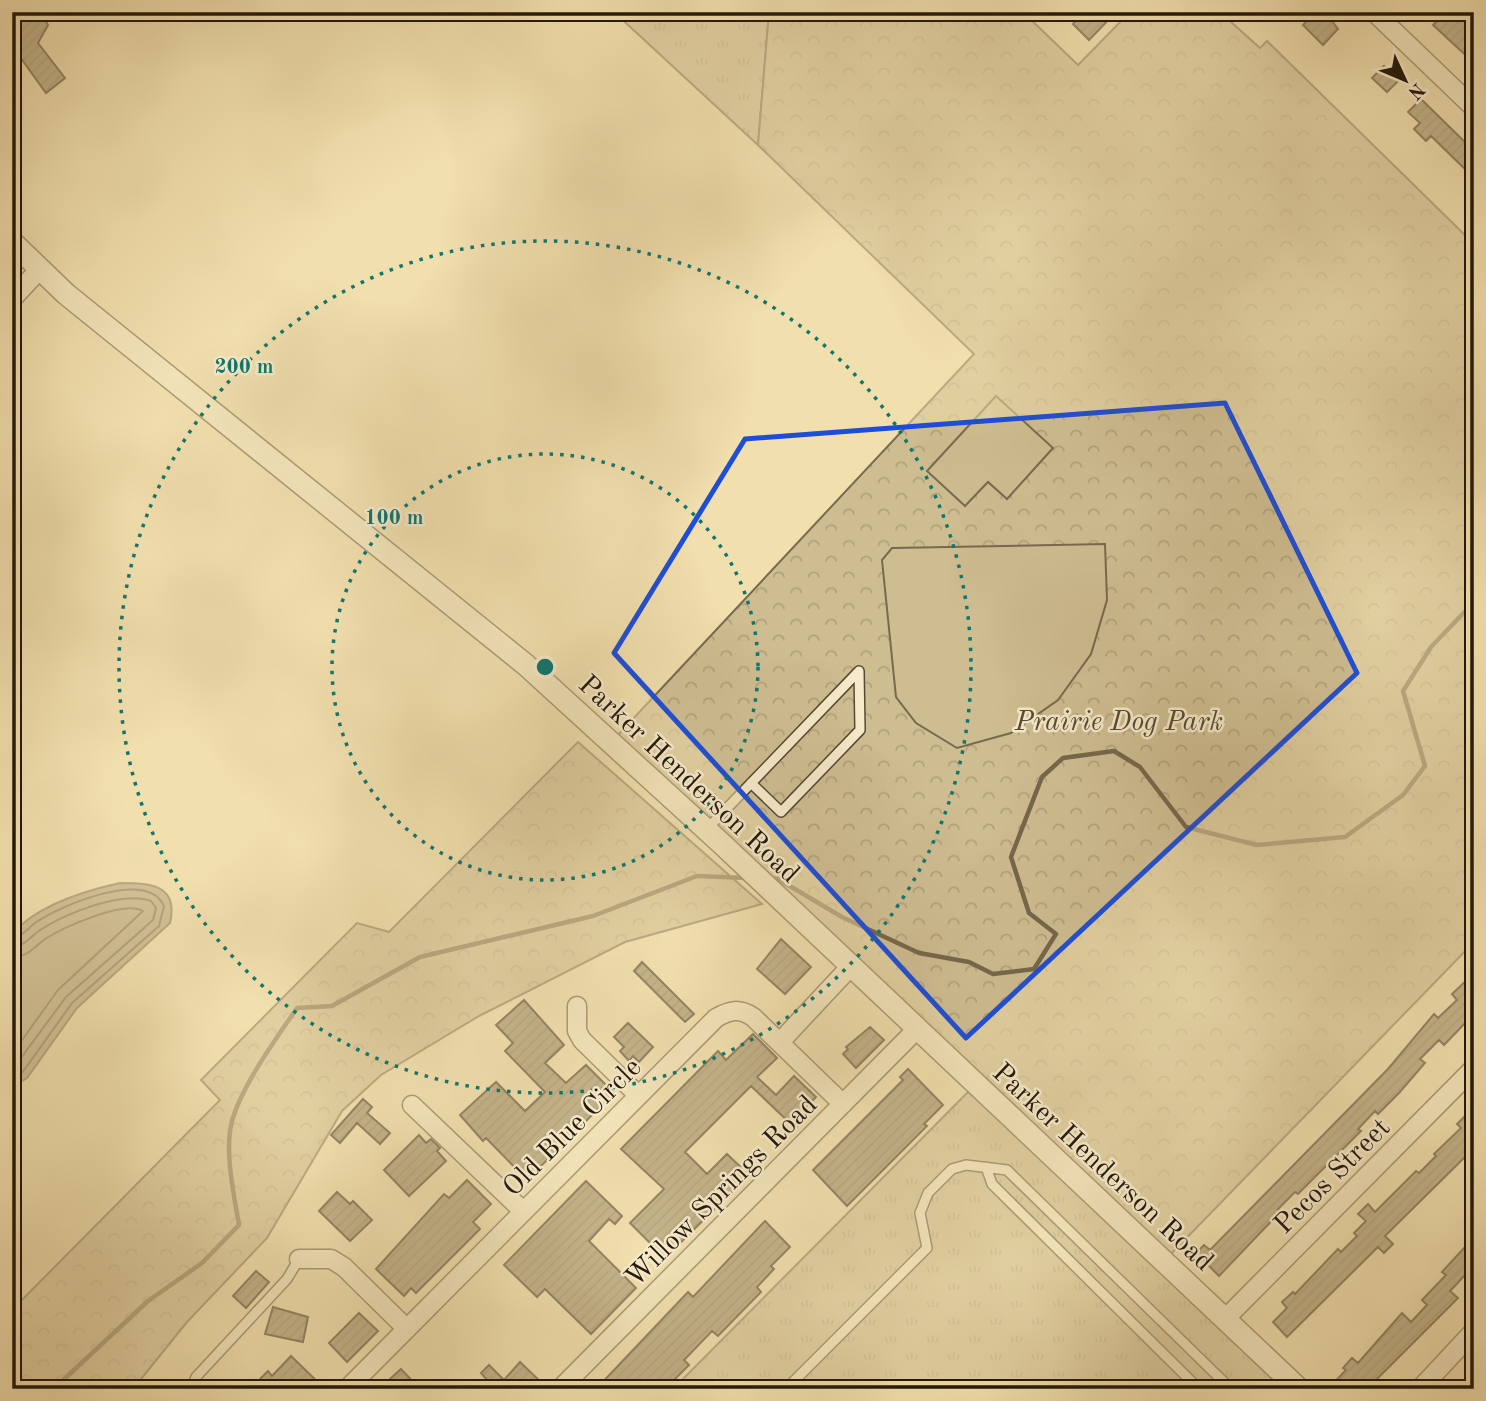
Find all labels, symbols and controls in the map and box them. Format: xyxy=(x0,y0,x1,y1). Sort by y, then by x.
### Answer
north arrow xyxy=(1370,46,1440,116)
text: N xyxy=(1403,78,1427,102)
text: 200 m xyxy=(214,357,274,378)
text: 100 m xyxy=(364,508,424,529)
centre of rings xyxy=(533,655,557,679)
street label: Parker Henderson Road xyxy=(572,671,804,889)
park label: Prairie Dog Park xyxy=(1014,709,1223,737)
street label: Old Blue Circle xyxy=(499,1054,648,1203)
street label: Parker Henderson Road xyxy=(986,1059,1218,1277)
street label: Willow Springs Road xyxy=(621,1091,823,1293)
street label: Pecos Street xyxy=(1270,1114,1396,1240)

